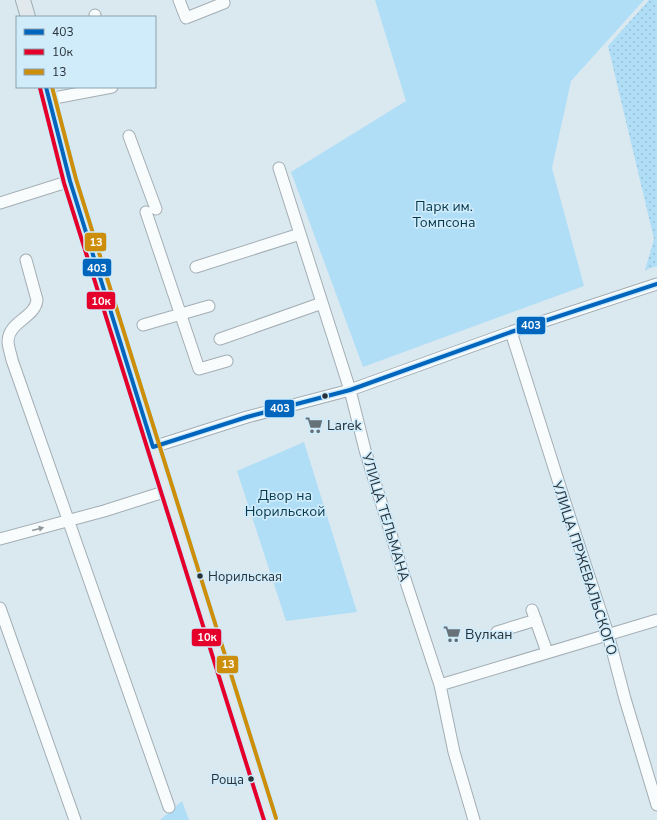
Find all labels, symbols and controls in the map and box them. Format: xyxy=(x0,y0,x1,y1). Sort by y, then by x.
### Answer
legend xyxy=(16,16,156,88)
text: 403 xyxy=(52,24,74,40)
text: 10к xyxy=(52,44,73,60)
text: 13 xyxy=(52,64,66,80)
park label: Парк им. Томпсона xyxy=(413,197,476,232)
line badge: 13 xyxy=(84,232,107,252)
text: 13 xyxy=(89,235,103,250)
line badge: 403 xyxy=(82,258,112,277)
text: 403 xyxy=(87,261,107,276)
line badge: 10к xyxy=(86,291,116,310)
text: 10к xyxy=(91,294,112,309)
line badge: 403 xyxy=(516,316,546,335)
text: 403 xyxy=(521,318,541,333)
unlabelled marker xyxy=(320,391,330,401)
line badge: 403 xyxy=(264,399,295,418)
text: 403 xyxy=(270,401,290,416)
supermarket icon: Larek xyxy=(304,415,324,435)
place label: Larek xyxy=(327,416,362,435)
street label: УЛИЦА ТЕЛЬМАНА xyxy=(357,449,414,584)
street label: УЛИЦА ПРЖЕВАЛЬСКОГО xyxy=(547,478,622,658)
park label: Двор на Норильской xyxy=(245,486,325,521)
one-way arrow xyxy=(32,526,44,532)
place label: Норильская xyxy=(208,568,282,586)
marker: Норильская xyxy=(195,571,205,581)
supermarket icon: Вулкан xyxy=(442,624,462,644)
place label: Вулкан xyxy=(465,625,513,644)
line badge: 10к xyxy=(191,628,222,647)
text: 10к xyxy=(197,630,218,645)
line badge: 13 xyxy=(216,655,239,674)
text: 13 xyxy=(221,657,235,672)
place label: Роща xyxy=(211,771,244,789)
marker: Роща xyxy=(246,774,256,784)

